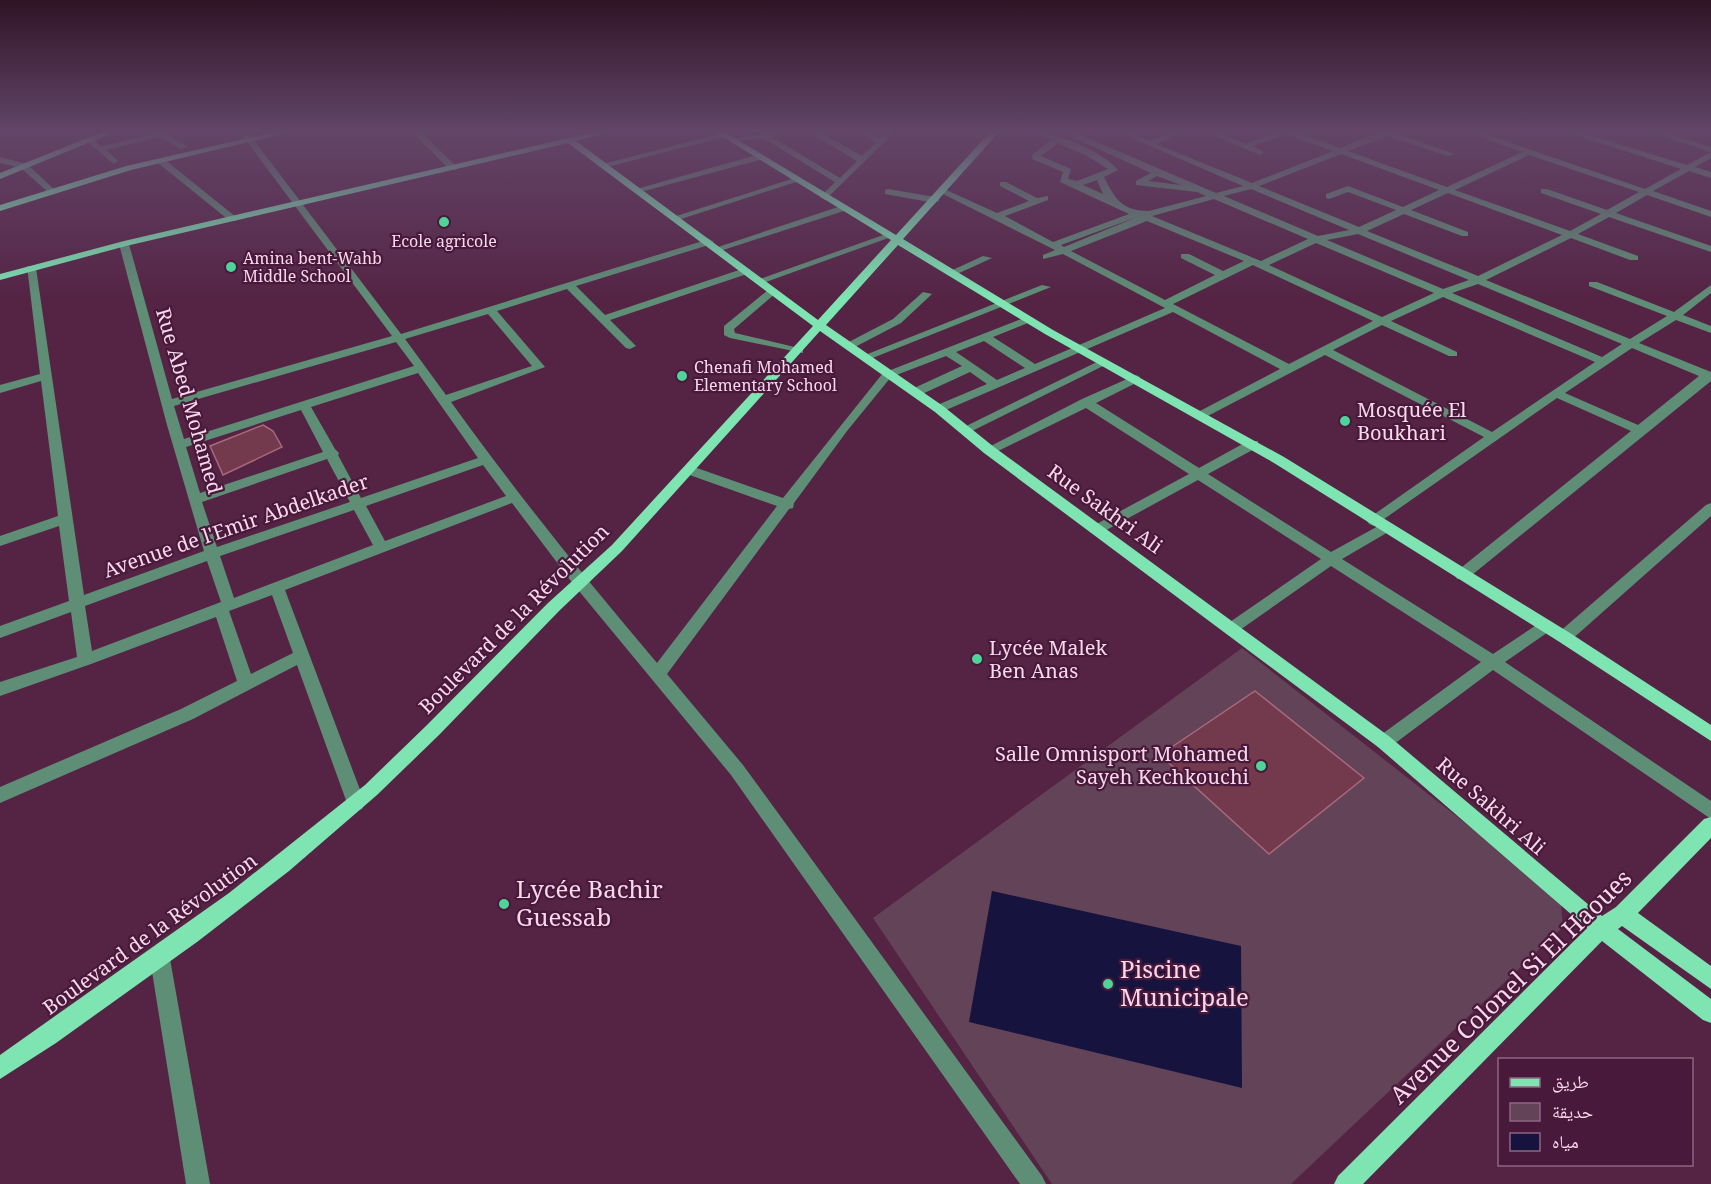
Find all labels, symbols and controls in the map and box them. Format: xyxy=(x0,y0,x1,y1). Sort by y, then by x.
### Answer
marker: Ecole agricole xyxy=(437,215,451,229)
place label: Ecole agricole xyxy=(391,230,497,252)
place label: Amina bent-Wahb Middle School xyxy=(243,247,382,287)
marker: Amina bent-Wahb Middle School xyxy=(224,260,238,274)
street label: Rue Abed Mohamed xyxy=(150,305,229,497)
place label: Chenafi Mohamed Elementary School xyxy=(694,356,837,396)
marker: Chenafi Mohamed Elementary School xyxy=(675,369,689,383)
place label: Mosquée El Boukhari xyxy=(1357,396,1467,446)
marker: Mosquée El Boukhari xyxy=(1338,414,1352,428)
street label: Rue Sakhri Ali xyxy=(1042,458,1169,560)
street label: Avenue de l'Emir Abdelkader xyxy=(100,467,373,584)
street label: Boulevard de la Révolution xyxy=(413,518,615,720)
place label: Lycée Malek Ben Anas xyxy=(989,634,1108,684)
marker: Lycée Malek Ben Anas xyxy=(970,652,984,666)
place label: Salle Omnisport Mohamed Sayeh Kechkouchi xyxy=(995,740,1250,790)
street label: Rue Sakhri Ali xyxy=(1431,751,1552,861)
marker: Salle Omnisport Mohamed Sayeh Kechkouchi xyxy=(1254,759,1268,773)
street label: Boulevard de la Révolution xyxy=(37,847,262,1020)
street label: Avenue Colonel Si El Haoues xyxy=(1382,861,1638,1111)
place label: Lycée Bachir Guessab xyxy=(516,872,663,933)
marker: Lycée Bachir Guessab xyxy=(497,897,511,911)
place label: Piscine Municipale xyxy=(1120,952,1249,1013)
marker: Piscine Municipale xyxy=(1101,977,1115,991)
legend xyxy=(1498,1058,1693,1166)
text: طريق xyxy=(1552,1069,1589,1093)
text: حديقة xyxy=(1552,1099,1593,1123)
text: مياه xyxy=(1552,1129,1579,1153)

